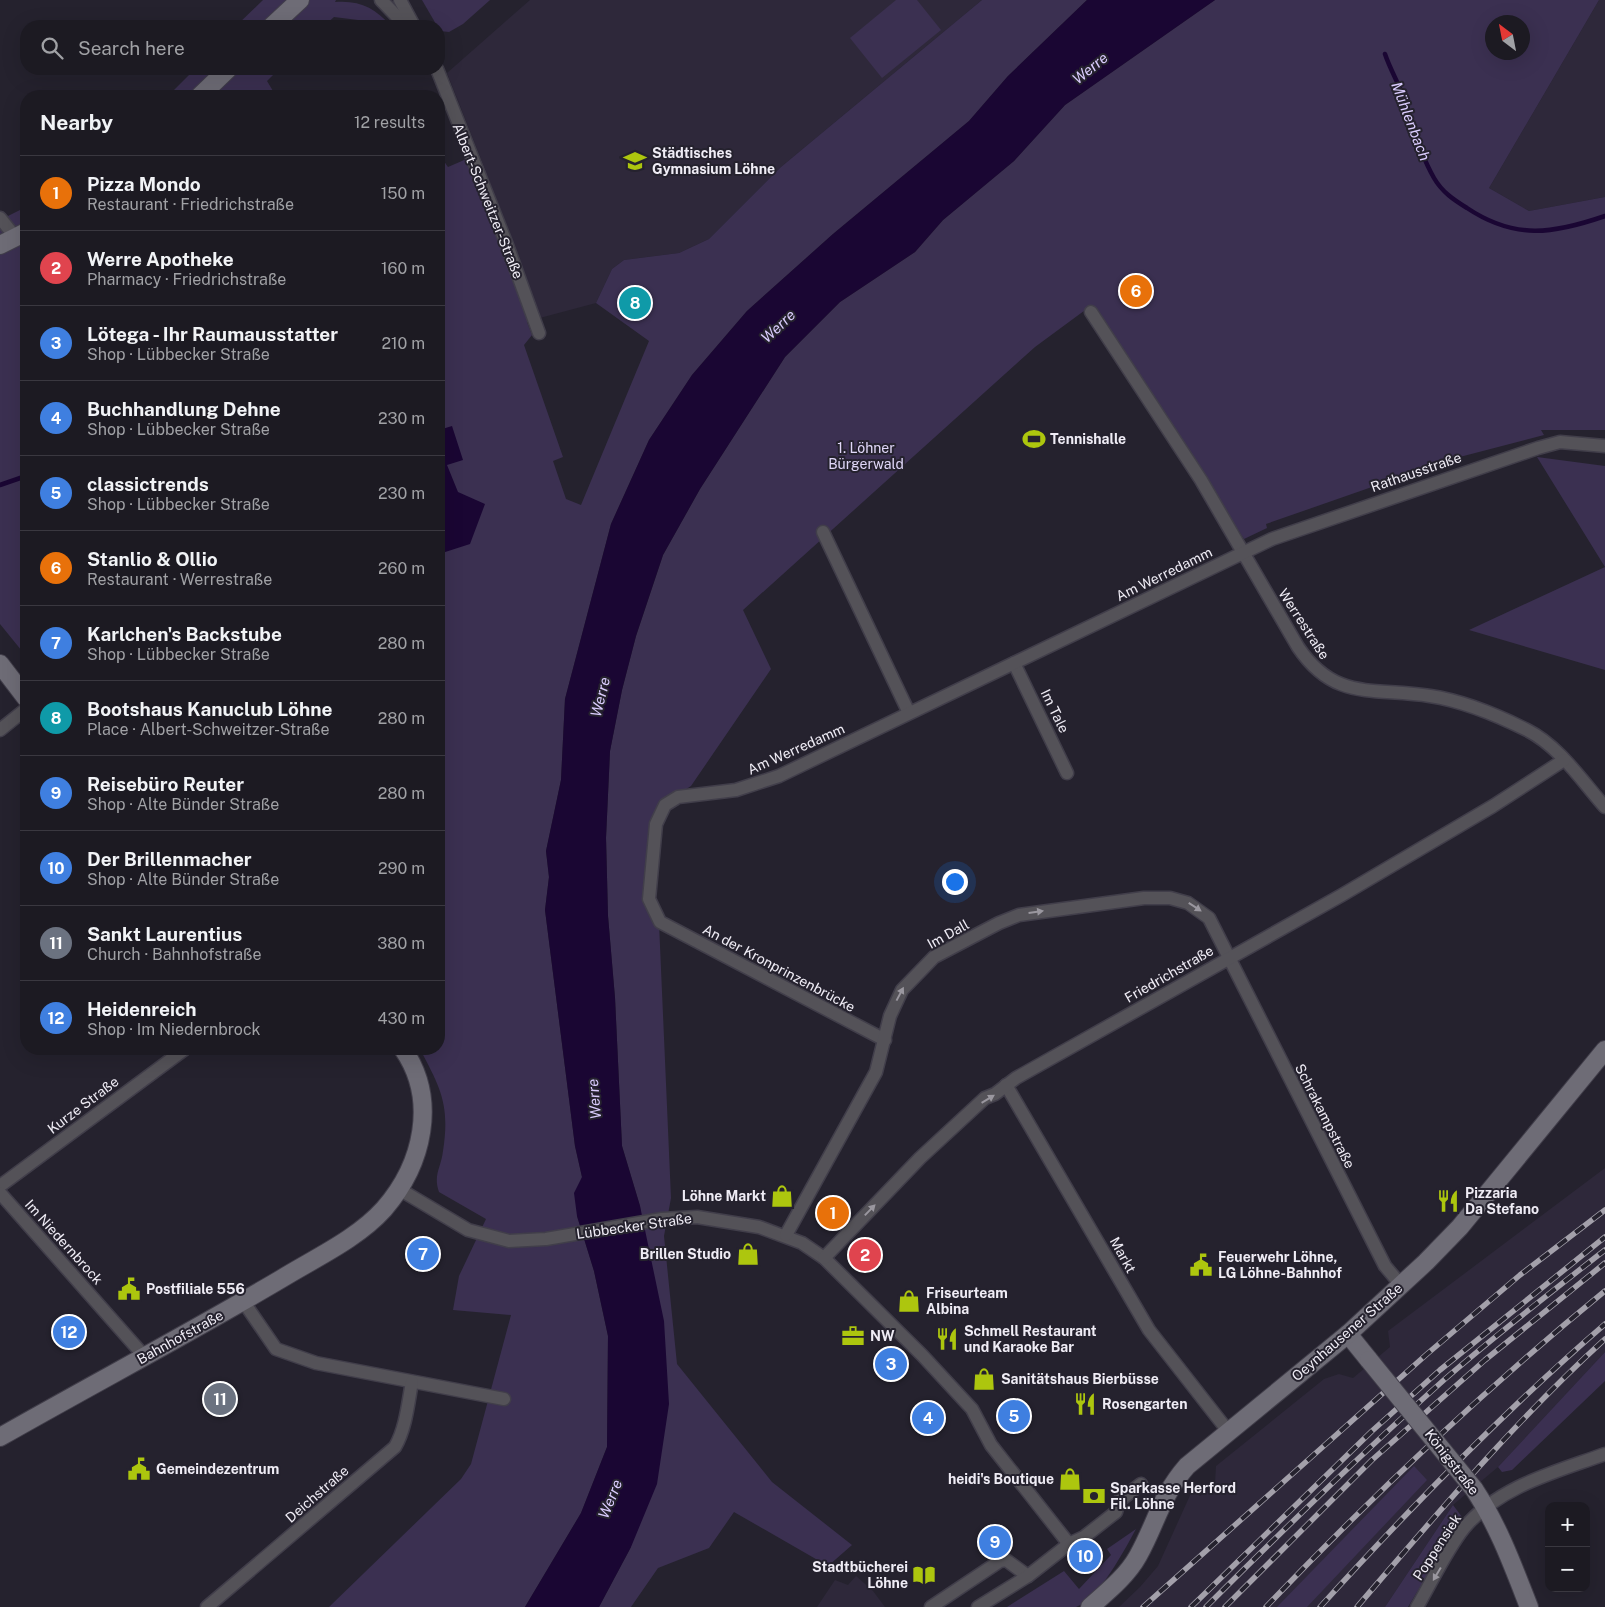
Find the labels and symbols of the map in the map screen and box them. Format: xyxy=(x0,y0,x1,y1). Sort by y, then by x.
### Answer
north arrow xyxy=(1485,15,1530,60)
water label: Werre xyxy=(1069,49,1111,87)
water label: Mühlenbach xyxy=(1388,79,1434,163)
street label: Albert-Schweitzer-Straße xyxy=(449,121,527,281)
place label: Städtisches Gymnasium Löhne xyxy=(652,145,775,177)
school or university icon: Städtisches Gymnasium Löhne xyxy=(622,148,648,174)
pin: 6 xyxy=(1120,272,1152,310)
pin: 8 xyxy=(619,284,651,322)
water label: Werre xyxy=(757,306,799,346)
sports icon: Tennishalle xyxy=(1021,426,1047,452)
place label: Tennishalle xyxy=(1050,431,1126,447)
park label: 1. Löhner Bürgerwald xyxy=(828,440,904,472)
street label: Rathausstraße xyxy=(1369,449,1463,495)
street label: Am Werredamm xyxy=(1113,544,1215,604)
street label: Werrestraße xyxy=(1275,586,1333,662)
water label: Werre xyxy=(587,675,613,719)
street label: Im Tale xyxy=(1038,687,1072,735)
street label: Am Werredamm xyxy=(745,720,847,778)
your location xyxy=(942,869,968,895)
one-way arrow xyxy=(1188,903,1202,912)
one-way arrow xyxy=(1028,908,1044,916)
street label: Im Dall xyxy=(924,916,972,952)
street label: An der Kronprinzenbrücke xyxy=(700,921,858,1015)
street label: Friedrichstraße xyxy=(1122,942,1216,1006)
one-way arrow xyxy=(896,988,905,1001)
street label: Schrakampstraße xyxy=(1292,1061,1358,1171)
street label: Kurze Straße xyxy=(44,1073,122,1137)
water label: Werre xyxy=(584,1078,604,1120)
one-way arrow xyxy=(981,1094,994,1103)
shop icon: Löhne Markt xyxy=(769,1183,795,1209)
place label: Pizzaria Da Stefano xyxy=(1465,1185,1539,1217)
place label: Löhne Markt xyxy=(682,1188,766,1204)
restaurant icon: Pizzaria Da Stefano xyxy=(1435,1188,1461,1214)
pin: 1 xyxy=(817,1194,849,1232)
street label: Im Niedernbrock xyxy=(22,1196,106,1288)
one-way arrow xyxy=(864,1204,876,1216)
street label: Lübbecker Straße xyxy=(575,1210,693,1242)
street label: Markt xyxy=(1107,1234,1139,1276)
pin: 7 xyxy=(407,1235,439,1273)
pin: 2 xyxy=(849,1236,881,1274)
shop icon: Brillen Studio xyxy=(735,1241,761,1267)
place label: Brillen Studio xyxy=(640,1246,731,1262)
place label: Feuerwehr Löhne, LG Löhne-Bahnhof xyxy=(1218,1249,1342,1281)
public building icon: Feuerwehr Löhne, LG Löhne-Bahnhof xyxy=(1188,1252,1214,1278)
public building icon: Postfiliale 556 xyxy=(116,1276,142,1302)
street label: Oeynhausener Straße xyxy=(1289,1280,1406,1384)
place label: Postfiliale 556 xyxy=(146,1281,245,1297)
place label: Friseurteam Albina xyxy=(926,1285,1008,1317)
shop icon: Friseurteam Albina xyxy=(896,1288,922,1314)
street label: Bahnhofstraße xyxy=(134,1307,226,1367)
pin: 12 xyxy=(53,1313,85,1351)
office icon: NW xyxy=(840,1323,866,1349)
place label: Schmell Restaurant und Karaoke Bar xyxy=(964,1323,1097,1355)
restaurant icon: Schmell Restaurant und Karaoke Bar xyxy=(934,1326,960,1352)
place label: NW xyxy=(870,1328,895,1344)
pin: 3 xyxy=(875,1345,907,1383)
shop icon: Sanitätshaus Bierbüsse xyxy=(971,1366,997,1392)
place label: Sanitätshaus Bierbüsse xyxy=(1001,1371,1159,1387)
pin: 11 xyxy=(204,1380,236,1418)
restaurant icon: Rosengarten xyxy=(1072,1391,1098,1417)
place label: Rosengarten xyxy=(1102,1396,1187,1412)
pin: 5 xyxy=(998,1397,1030,1435)
pin: 4 xyxy=(912,1399,944,1437)
street label: Königstraße xyxy=(1422,1426,1483,1498)
public building icon: Gemeindezentrum xyxy=(126,1456,152,1482)
place label: Gemeindezentrum xyxy=(156,1461,279,1477)
street label: Deichstraße xyxy=(282,1462,352,1526)
shop icon: heidi's Boutique xyxy=(1057,1466,1083,1492)
place label: heidi's Boutique xyxy=(948,1471,1054,1487)
water label: Werre xyxy=(595,1477,625,1521)
place label: Sparkasse Herford Fil. Löhne xyxy=(1110,1480,1236,1512)
bank icon: Sparkasse Herford Fil. Löhne xyxy=(1081,1483,1107,1509)
street label: Poppensiek xyxy=(1410,1511,1464,1583)
pin: 9 xyxy=(979,1523,1011,1561)
pin: 10 xyxy=(1069,1537,1101,1575)
place label: Stadtbücherei Löhne xyxy=(812,1559,908,1591)
library icon: Stadtbücherei Löhne xyxy=(911,1562,937,1588)
one-way arrow xyxy=(1433,1567,1442,1580)

